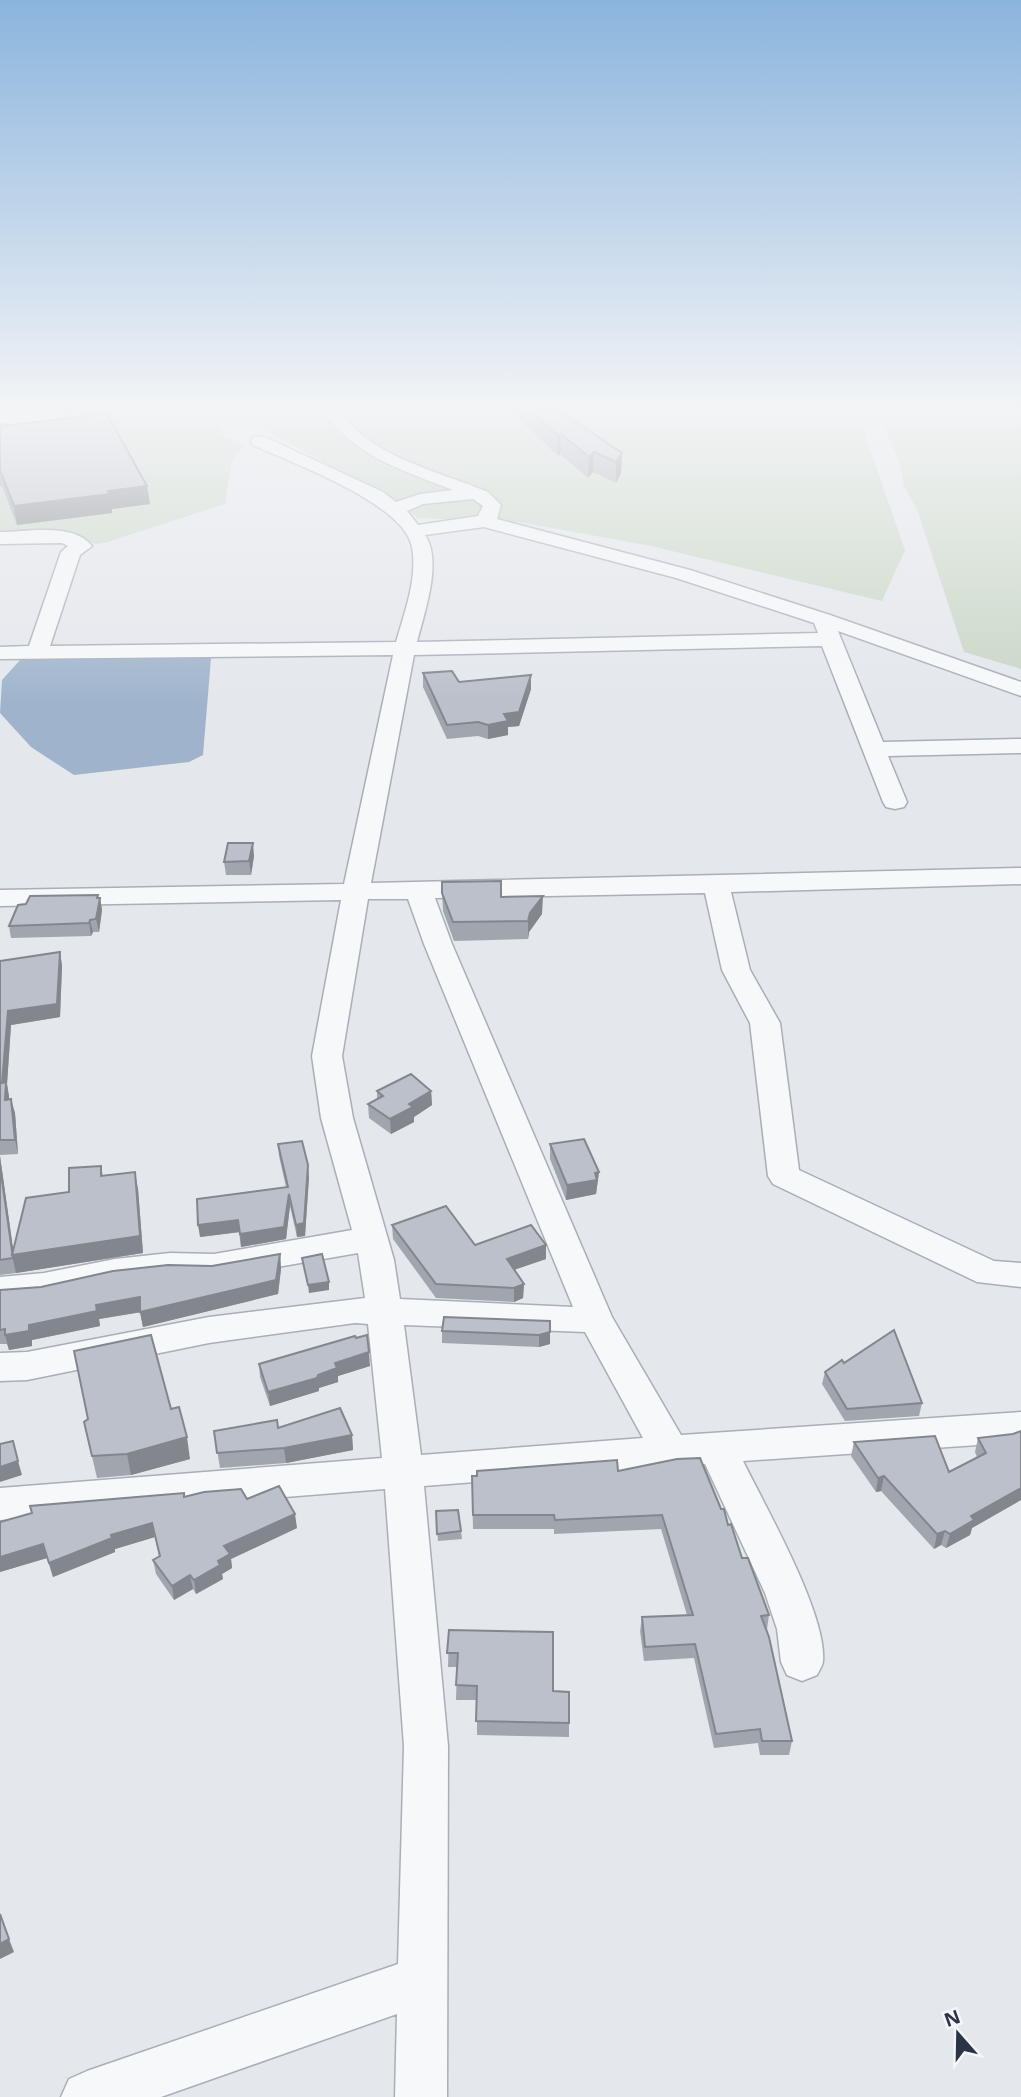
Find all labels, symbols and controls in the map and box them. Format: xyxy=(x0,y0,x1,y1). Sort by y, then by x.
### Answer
north arrow xyxy=(923,1999,993,2069)
text: N xyxy=(940,2003,964,2033)

